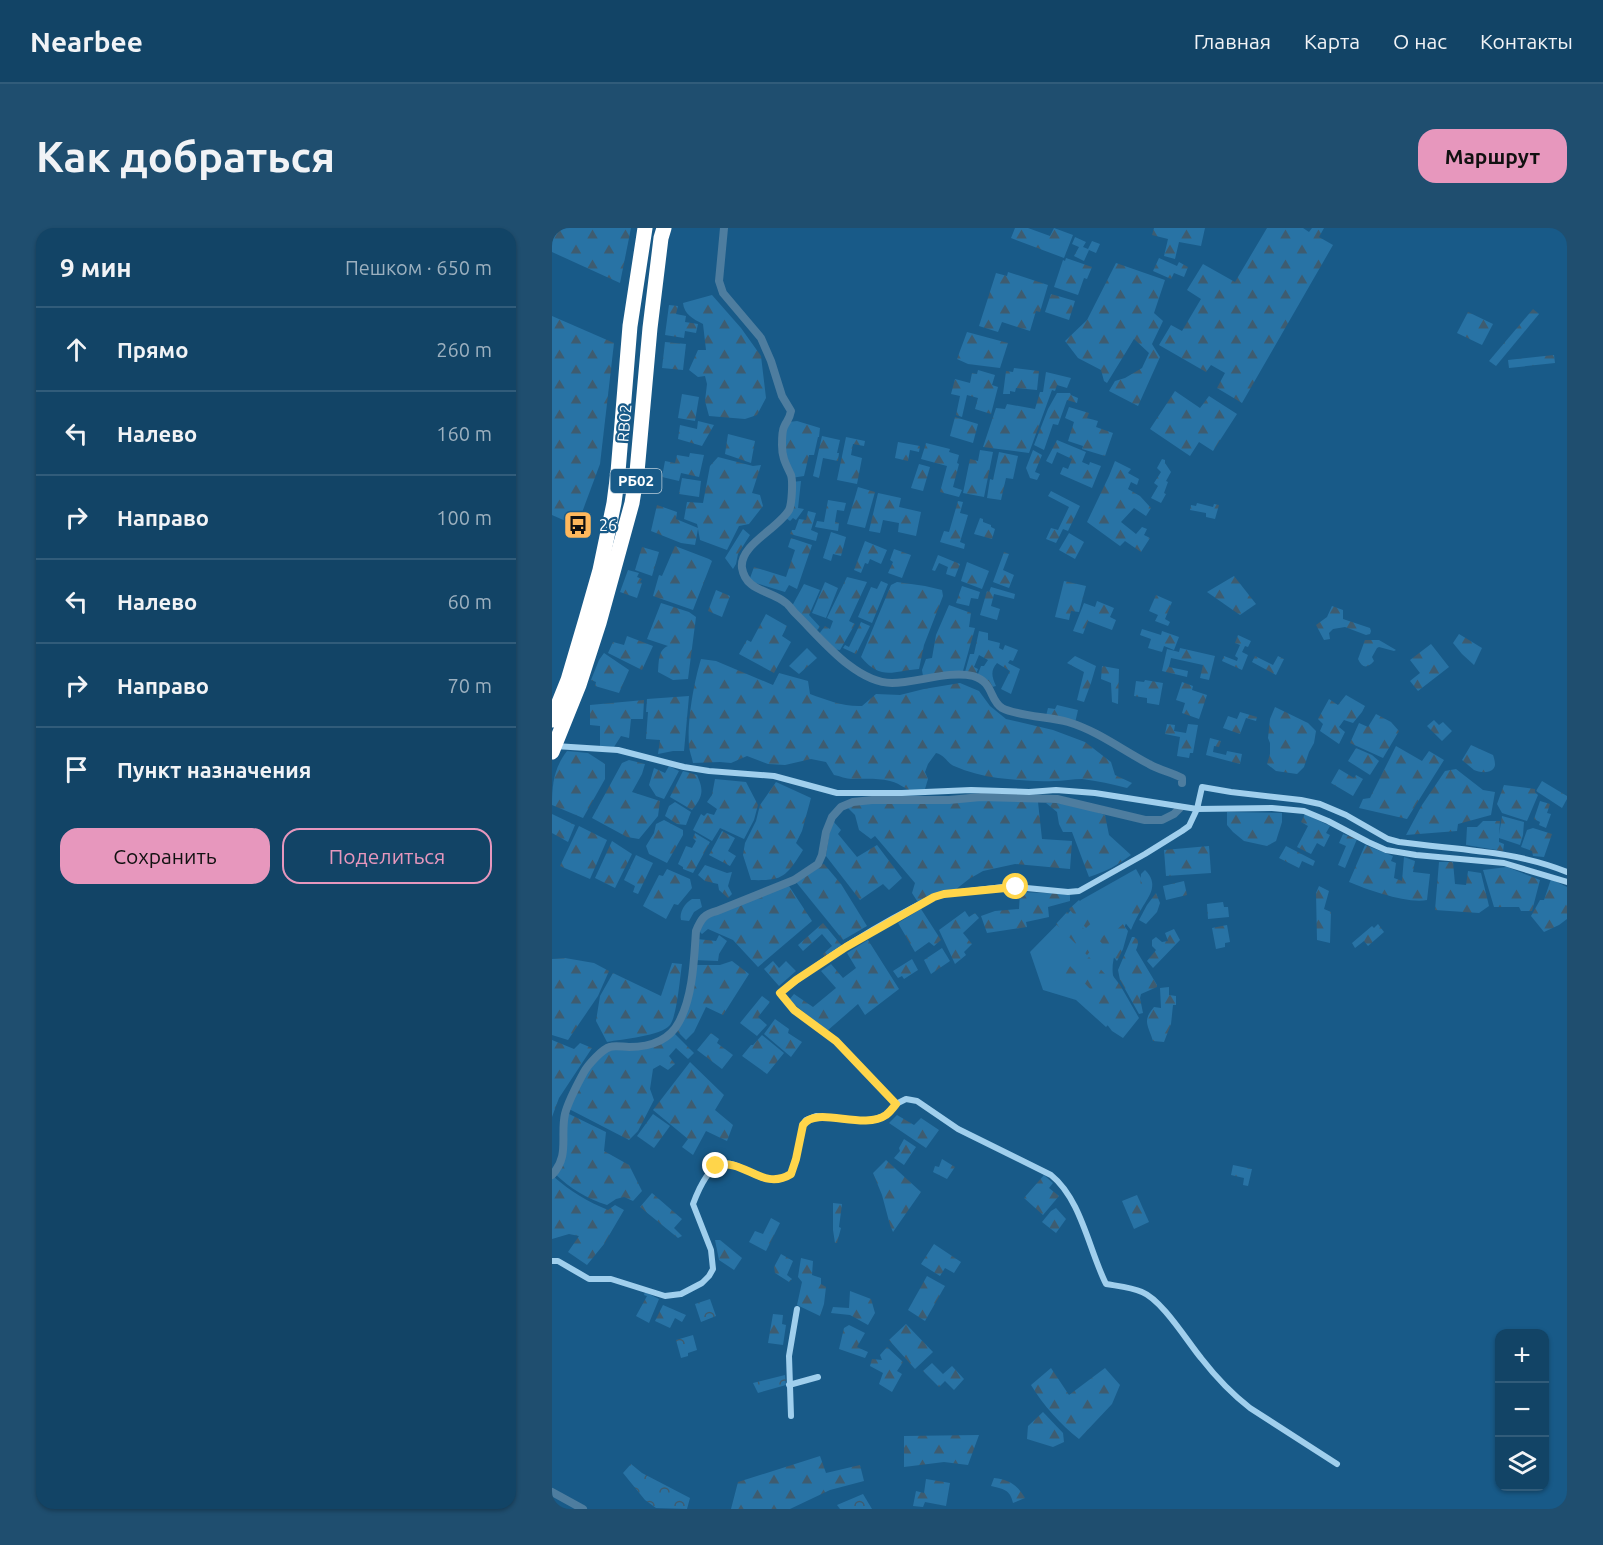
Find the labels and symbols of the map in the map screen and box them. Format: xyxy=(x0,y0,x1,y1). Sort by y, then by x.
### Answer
street label: RB02 xyxy=(613,403,635,443)
road number: РБ02 xyxy=(610,469,662,493)
bus stop icon: 26 xyxy=(562,509,594,541)
place label: 26 xyxy=(599,516,617,534)
route start xyxy=(1002,873,1028,899)
route end xyxy=(702,1152,728,1178)

